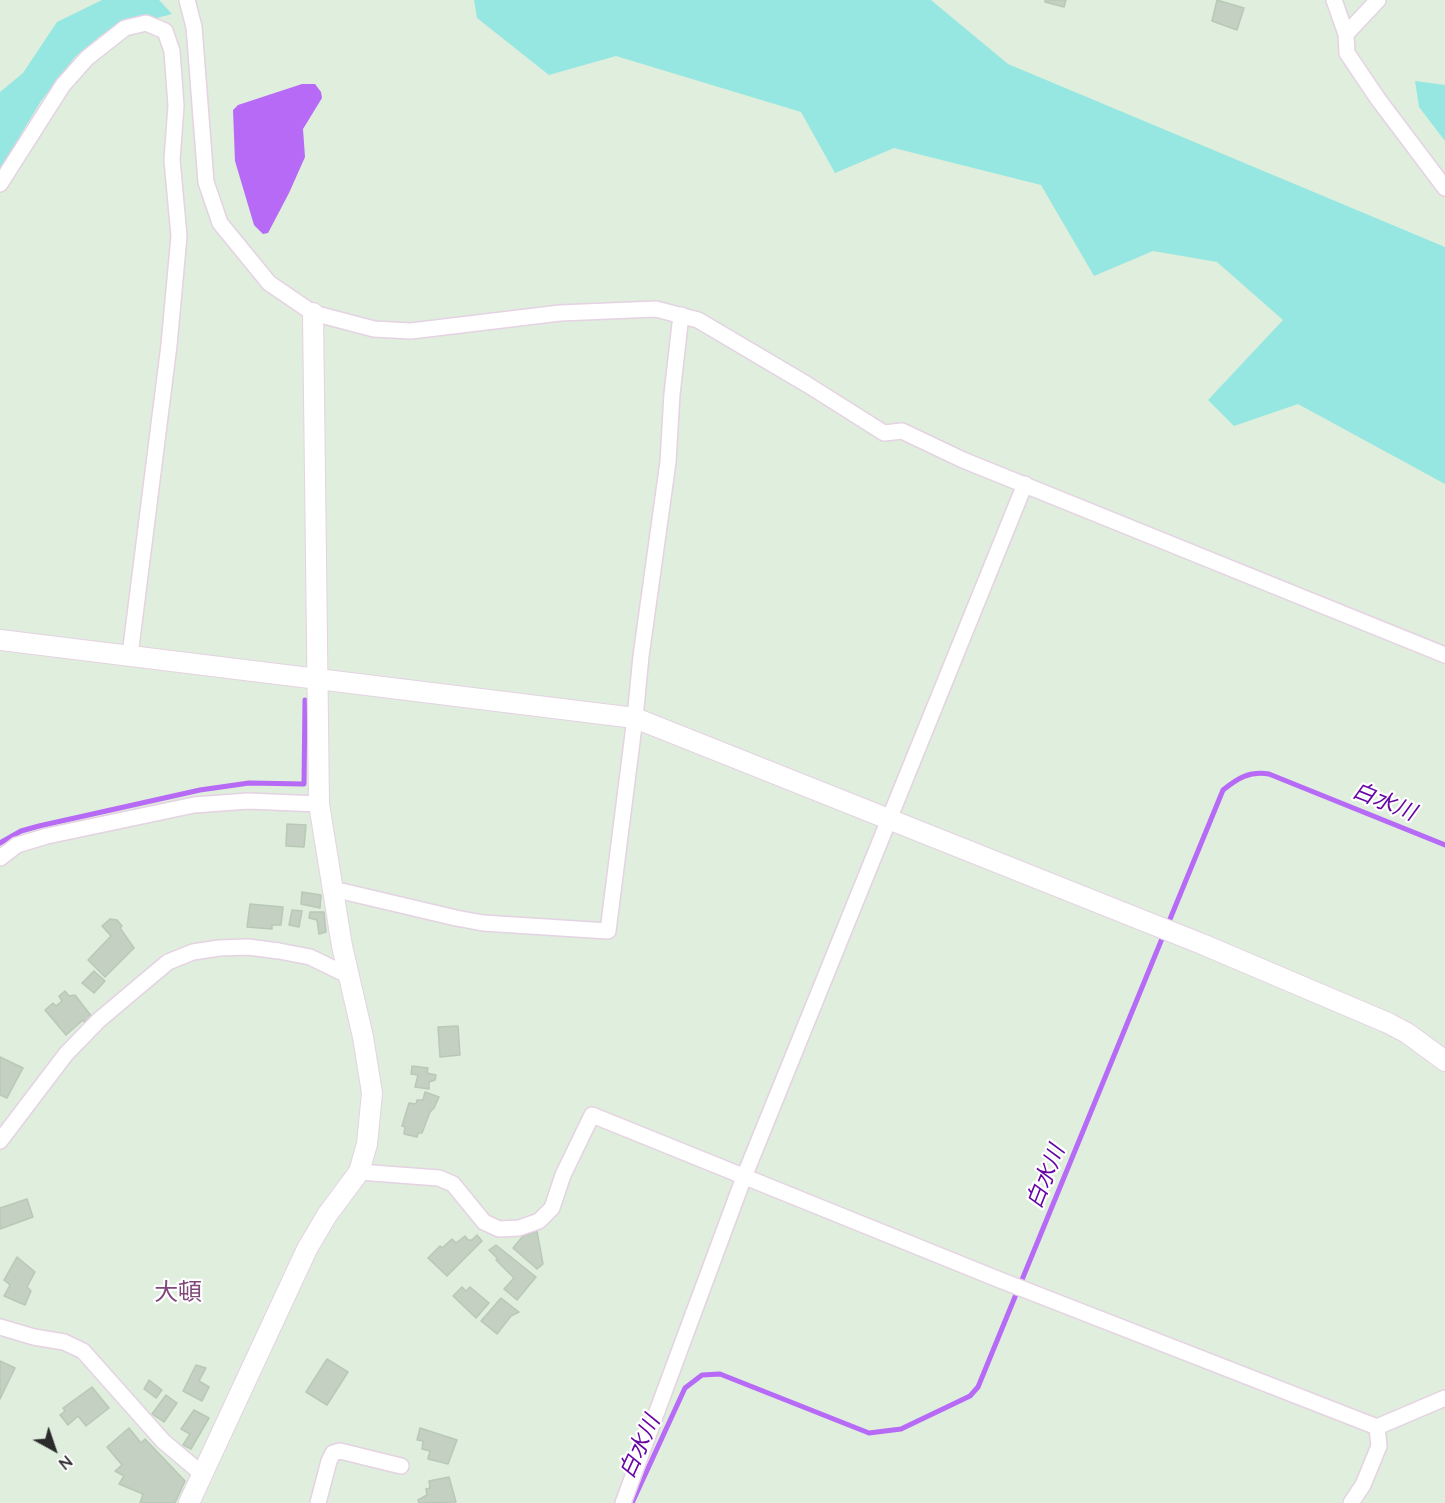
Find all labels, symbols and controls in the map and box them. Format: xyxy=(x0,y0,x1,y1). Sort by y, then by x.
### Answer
water label: 白水川 xyxy=(1348,777,1420,827)
water label: 白水川 xyxy=(1021,1141,1071,1213)
district label: 大頓 xyxy=(154,1279,202,1307)
water label: 白水川 xyxy=(614,1412,666,1482)
north arrow xyxy=(24,1419,84,1479)
text: N xyxy=(55,1451,77,1474)

